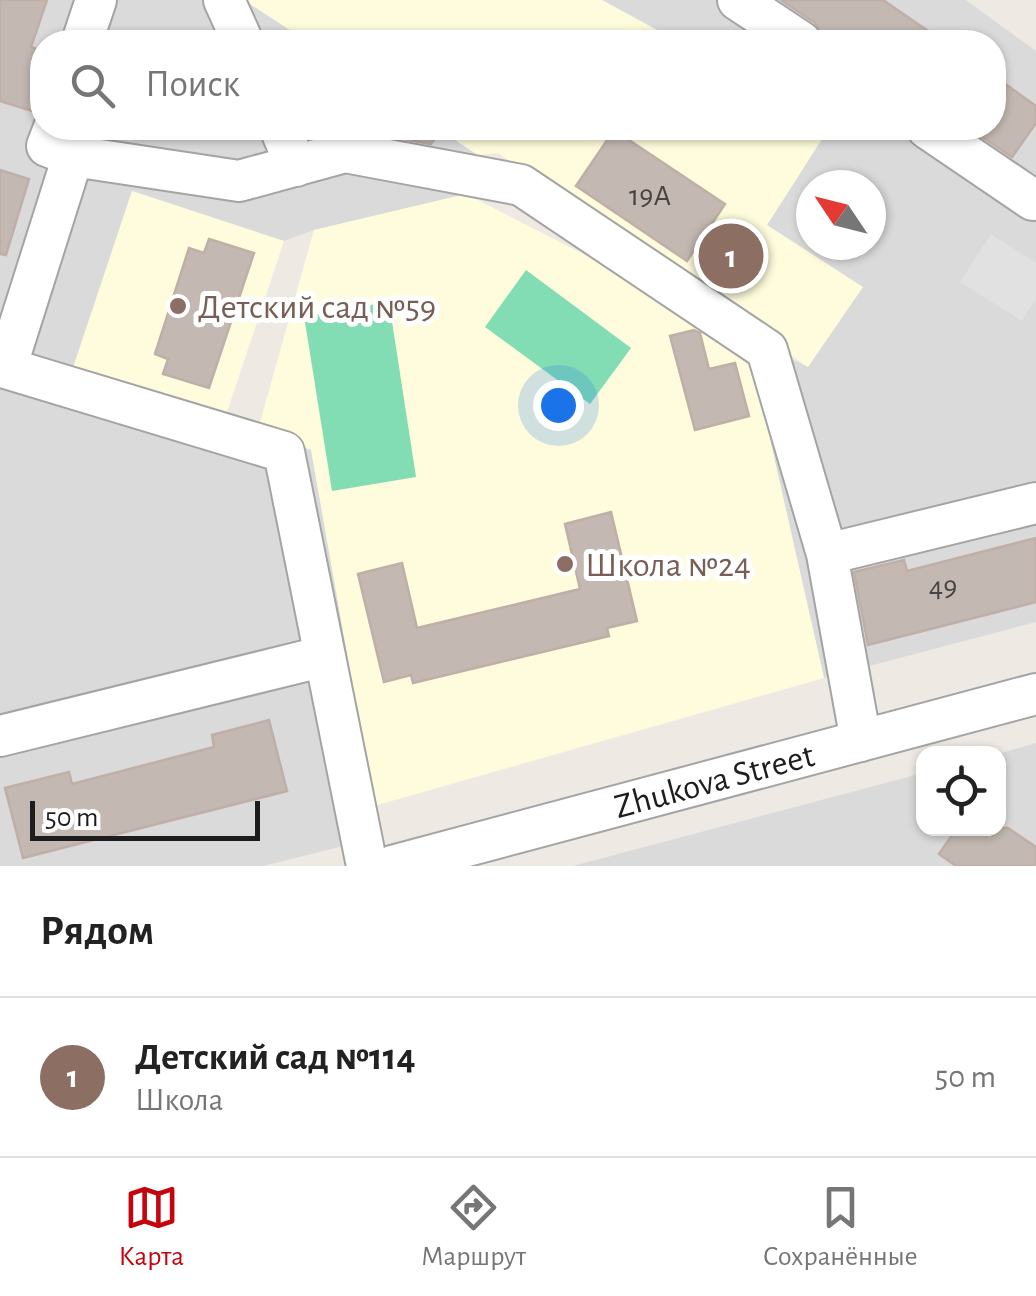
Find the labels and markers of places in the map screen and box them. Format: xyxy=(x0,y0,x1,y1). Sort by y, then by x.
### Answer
pin: 1 xyxy=(698,218,764,294)
place label: Детский сад №59 xyxy=(198,290,436,325)
marker: Детский сад №59 xyxy=(167,295,189,317)
place label: Школа №24 xyxy=(585,548,751,583)
marker: Школа №24 xyxy=(554,553,576,575)

